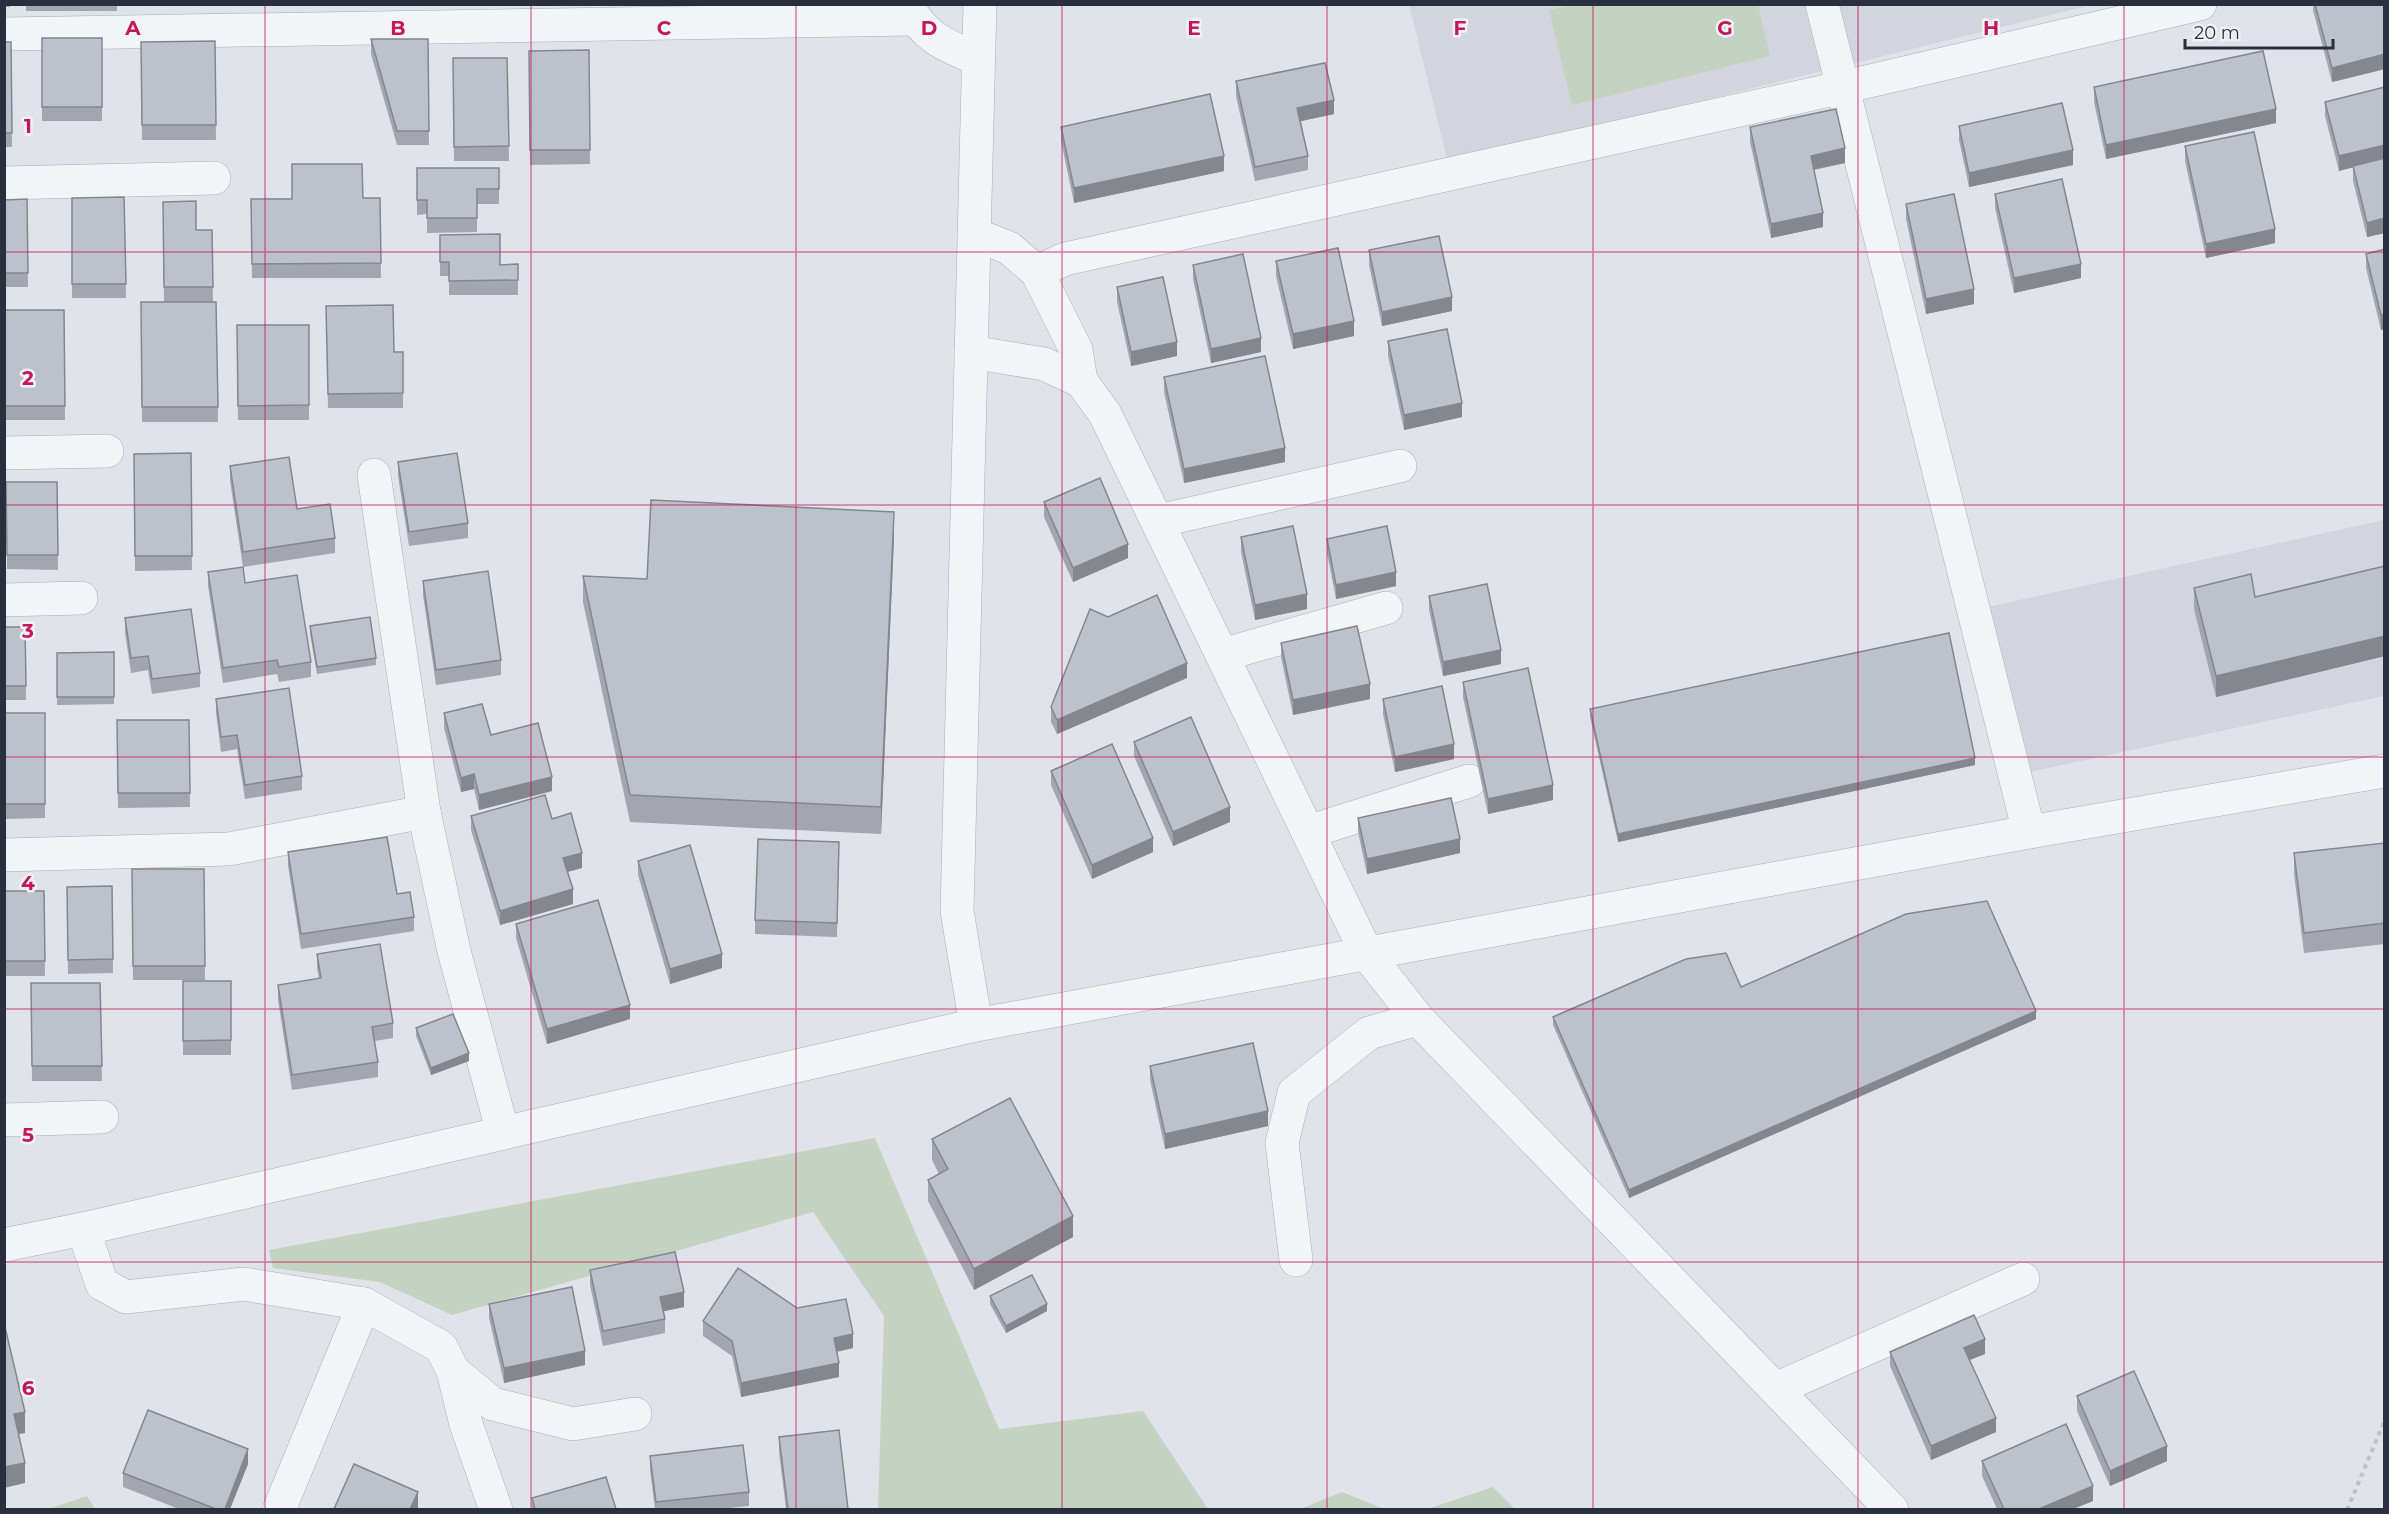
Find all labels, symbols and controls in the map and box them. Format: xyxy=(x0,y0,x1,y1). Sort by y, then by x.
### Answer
scale bar xyxy=(2185,12,2334,50)
text: A xyxy=(124,16,141,40)
text: B xyxy=(390,16,406,40)
text: C xyxy=(657,16,672,40)
text: D xyxy=(921,16,937,40)
text: E xyxy=(1187,16,1201,40)
text: F xyxy=(1454,16,1467,40)
text: G xyxy=(1717,16,1733,40)
text: H xyxy=(1983,16,1999,40)
text: 20 m xyxy=(2194,22,2240,44)
text: 1 xyxy=(24,114,32,138)
text: 2 xyxy=(22,366,34,390)
text: 3 xyxy=(21,619,34,643)
text: 4 xyxy=(21,871,35,895)
text: 5 xyxy=(22,1123,34,1147)
text: 6 xyxy=(22,1376,35,1400)

